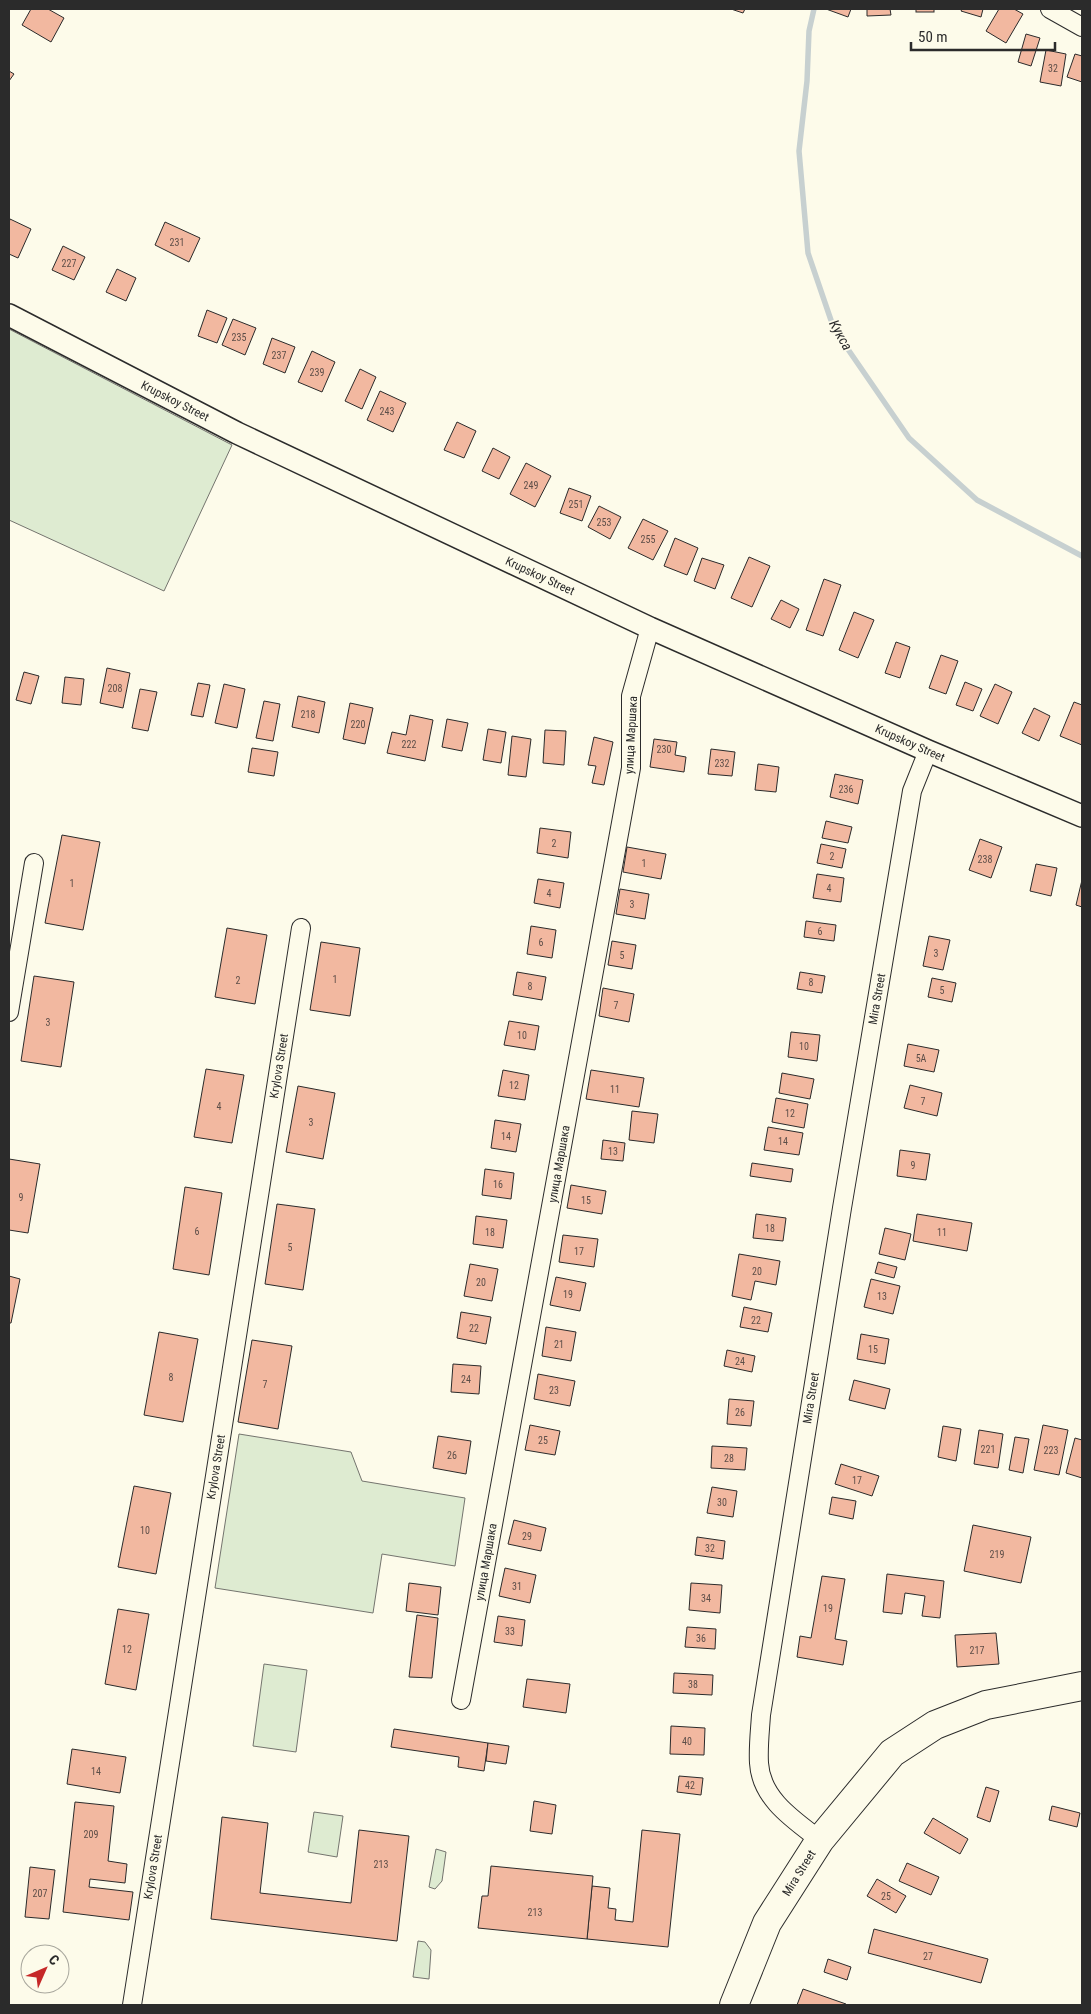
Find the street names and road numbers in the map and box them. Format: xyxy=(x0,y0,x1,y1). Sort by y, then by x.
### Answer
street label: Krupskoy Street xyxy=(139,378,212,424)
street label: Krupskoy Street xyxy=(503,554,577,598)
street label: улица Маршака xyxy=(622,695,640,774)
street label: Krupskoy Street xyxy=(873,721,947,765)
street label: Mira Street xyxy=(866,972,888,1026)
street label: Krylova Street xyxy=(267,1032,291,1100)
street label: улица Маршака xyxy=(545,1124,573,1204)
street label: Mira Street xyxy=(800,1371,822,1425)
street label: Krylova Street xyxy=(204,1433,228,1501)
street label: улица Маршака xyxy=(472,1522,500,1602)
street label: Krylova Street xyxy=(141,1833,165,1901)
street label: Mira Street xyxy=(779,1847,819,1899)

